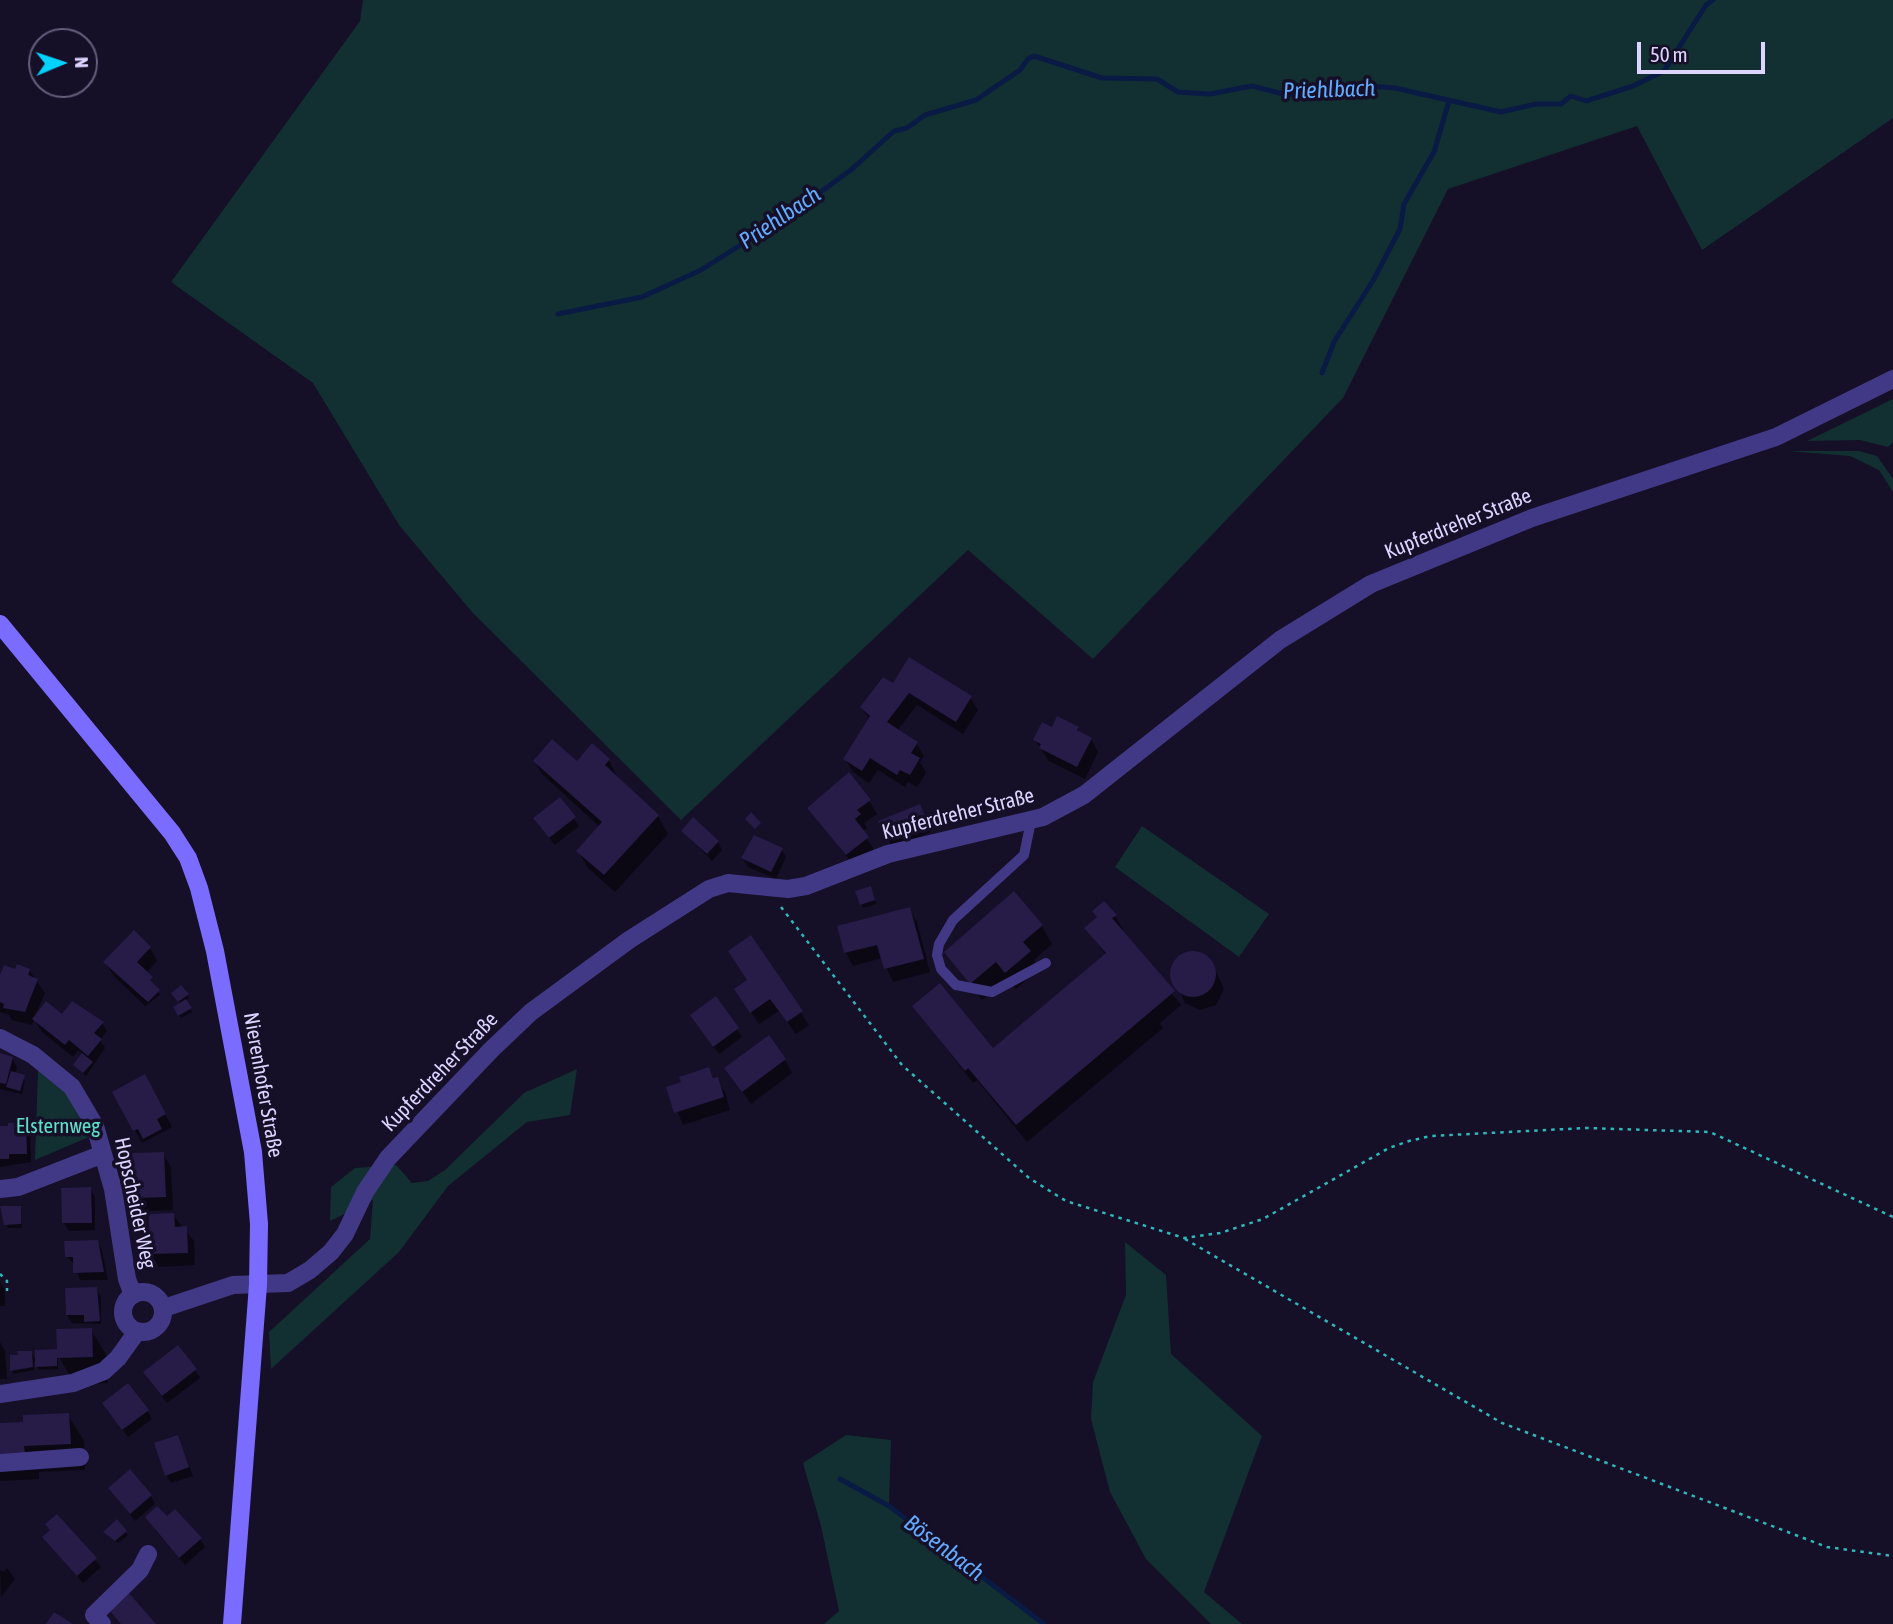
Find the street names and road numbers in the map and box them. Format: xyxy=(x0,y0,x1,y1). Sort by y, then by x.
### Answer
street label: Kupferdreher Straße xyxy=(1381,483,1535,565)
street label: Kupferdreher Straße xyxy=(879,783,1037,845)
street label: Kupferdreher Straße xyxy=(377,1007,503,1137)
street label: Nierenhofer Straße xyxy=(238,1010,288,1160)
street label: Hopscheider Weg xyxy=(109,1135,161,1271)

